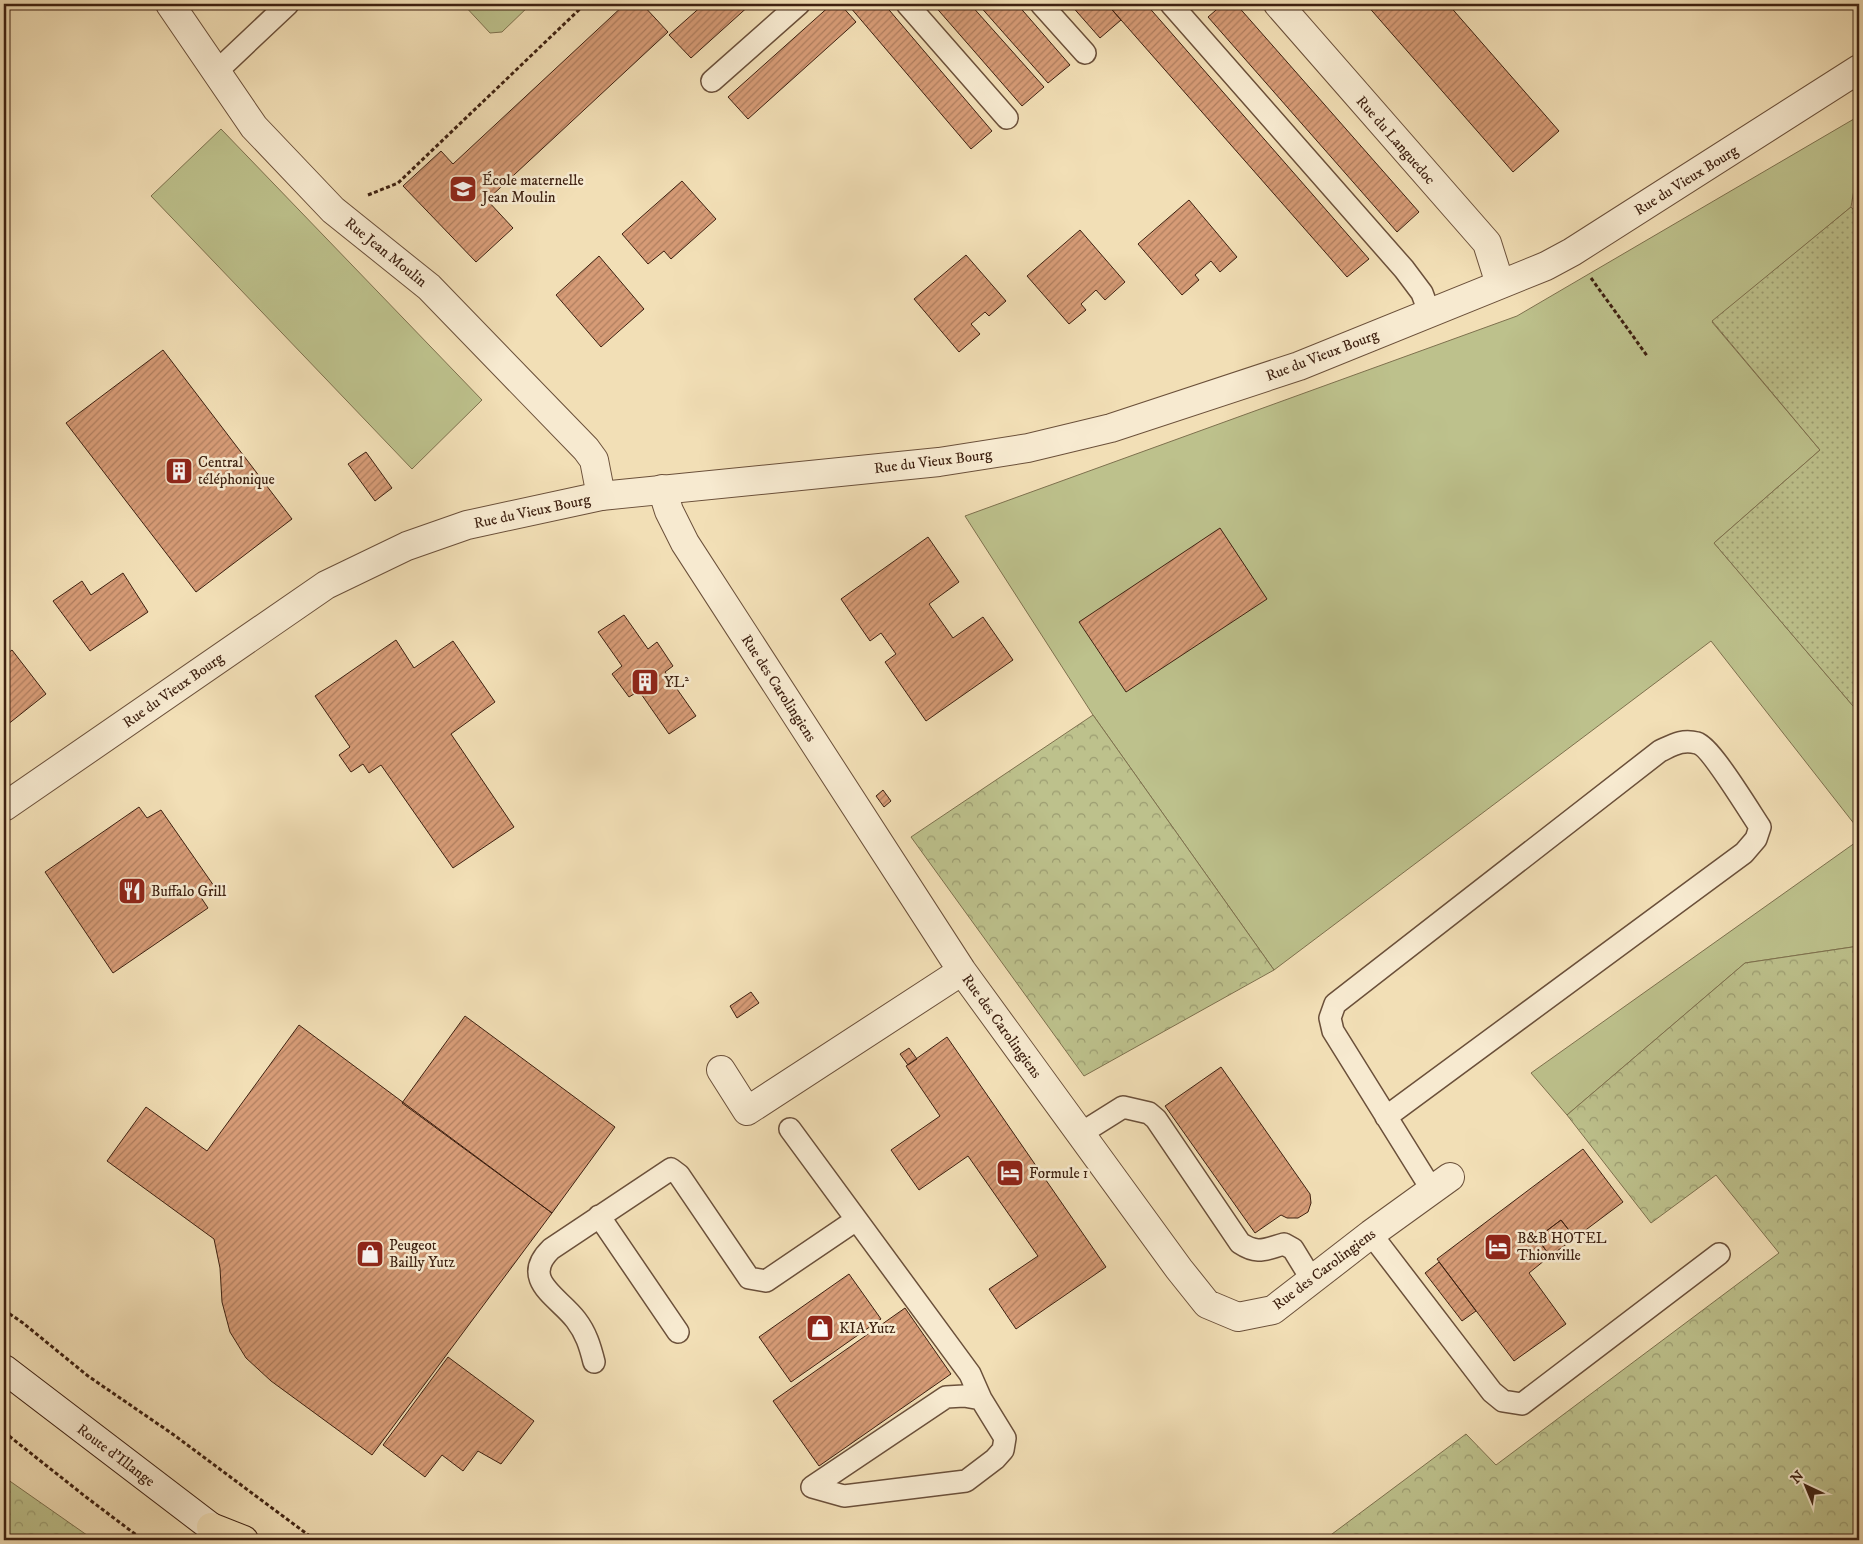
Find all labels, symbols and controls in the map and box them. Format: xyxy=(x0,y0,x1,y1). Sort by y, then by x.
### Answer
street label: Rue du Languedoc xyxy=(1352,92,1440,189)
street label: Rue du Vieux Bourg xyxy=(1631,141,1742,220)
place label: École maternelle Jean Moulin xyxy=(480,171,584,207)
school or university icon: École maternelle Jean Moulin xyxy=(448,174,478,204)
street label: Rue Jean Moulin xyxy=(341,213,431,291)
street label: Rue du Vieux Bourg xyxy=(1263,325,1382,386)
street label: Rue du Vieux Bourg xyxy=(873,445,994,478)
place label: Central téléphonique xyxy=(198,453,275,489)
building icon: Central téléphonique xyxy=(164,456,194,486)
street label: Rue du Vieux Bourg xyxy=(472,490,593,533)
street label: Rue des Carolingiens xyxy=(737,631,820,746)
street label: Rue du Vieux Bourg xyxy=(119,648,228,732)
building icon: YL² xyxy=(630,667,660,697)
place label: YL² xyxy=(664,673,689,692)
restaurant icon: Buffalo Grill xyxy=(117,876,147,906)
place label: Buffalo Grill xyxy=(151,882,227,901)
street label: Rue des Carolingiens xyxy=(957,970,1046,1082)
hotel icon: Formule 1 xyxy=(995,1158,1025,1188)
place label: Formule 1 xyxy=(1029,1164,1088,1183)
street label: Rue des Carolingiens xyxy=(1269,1224,1380,1314)
place label: B&B HOTEL Thionville xyxy=(1517,1229,1607,1265)
hotel icon: B&B HOTEL Thionville xyxy=(1483,1232,1513,1262)
place label: Peugeot Bailly Yutz xyxy=(389,1236,455,1272)
shop icon: Peugeot Bailly Yutz xyxy=(355,1239,385,1269)
shop icon: KIA Yutz xyxy=(805,1313,835,1343)
place label: KIA Yutz xyxy=(839,1319,896,1338)
street label: Route d'Illange xyxy=(73,1420,159,1491)
north arrow xyxy=(1780,1462,1830,1512)
text: N xyxy=(1787,1467,1808,1488)

